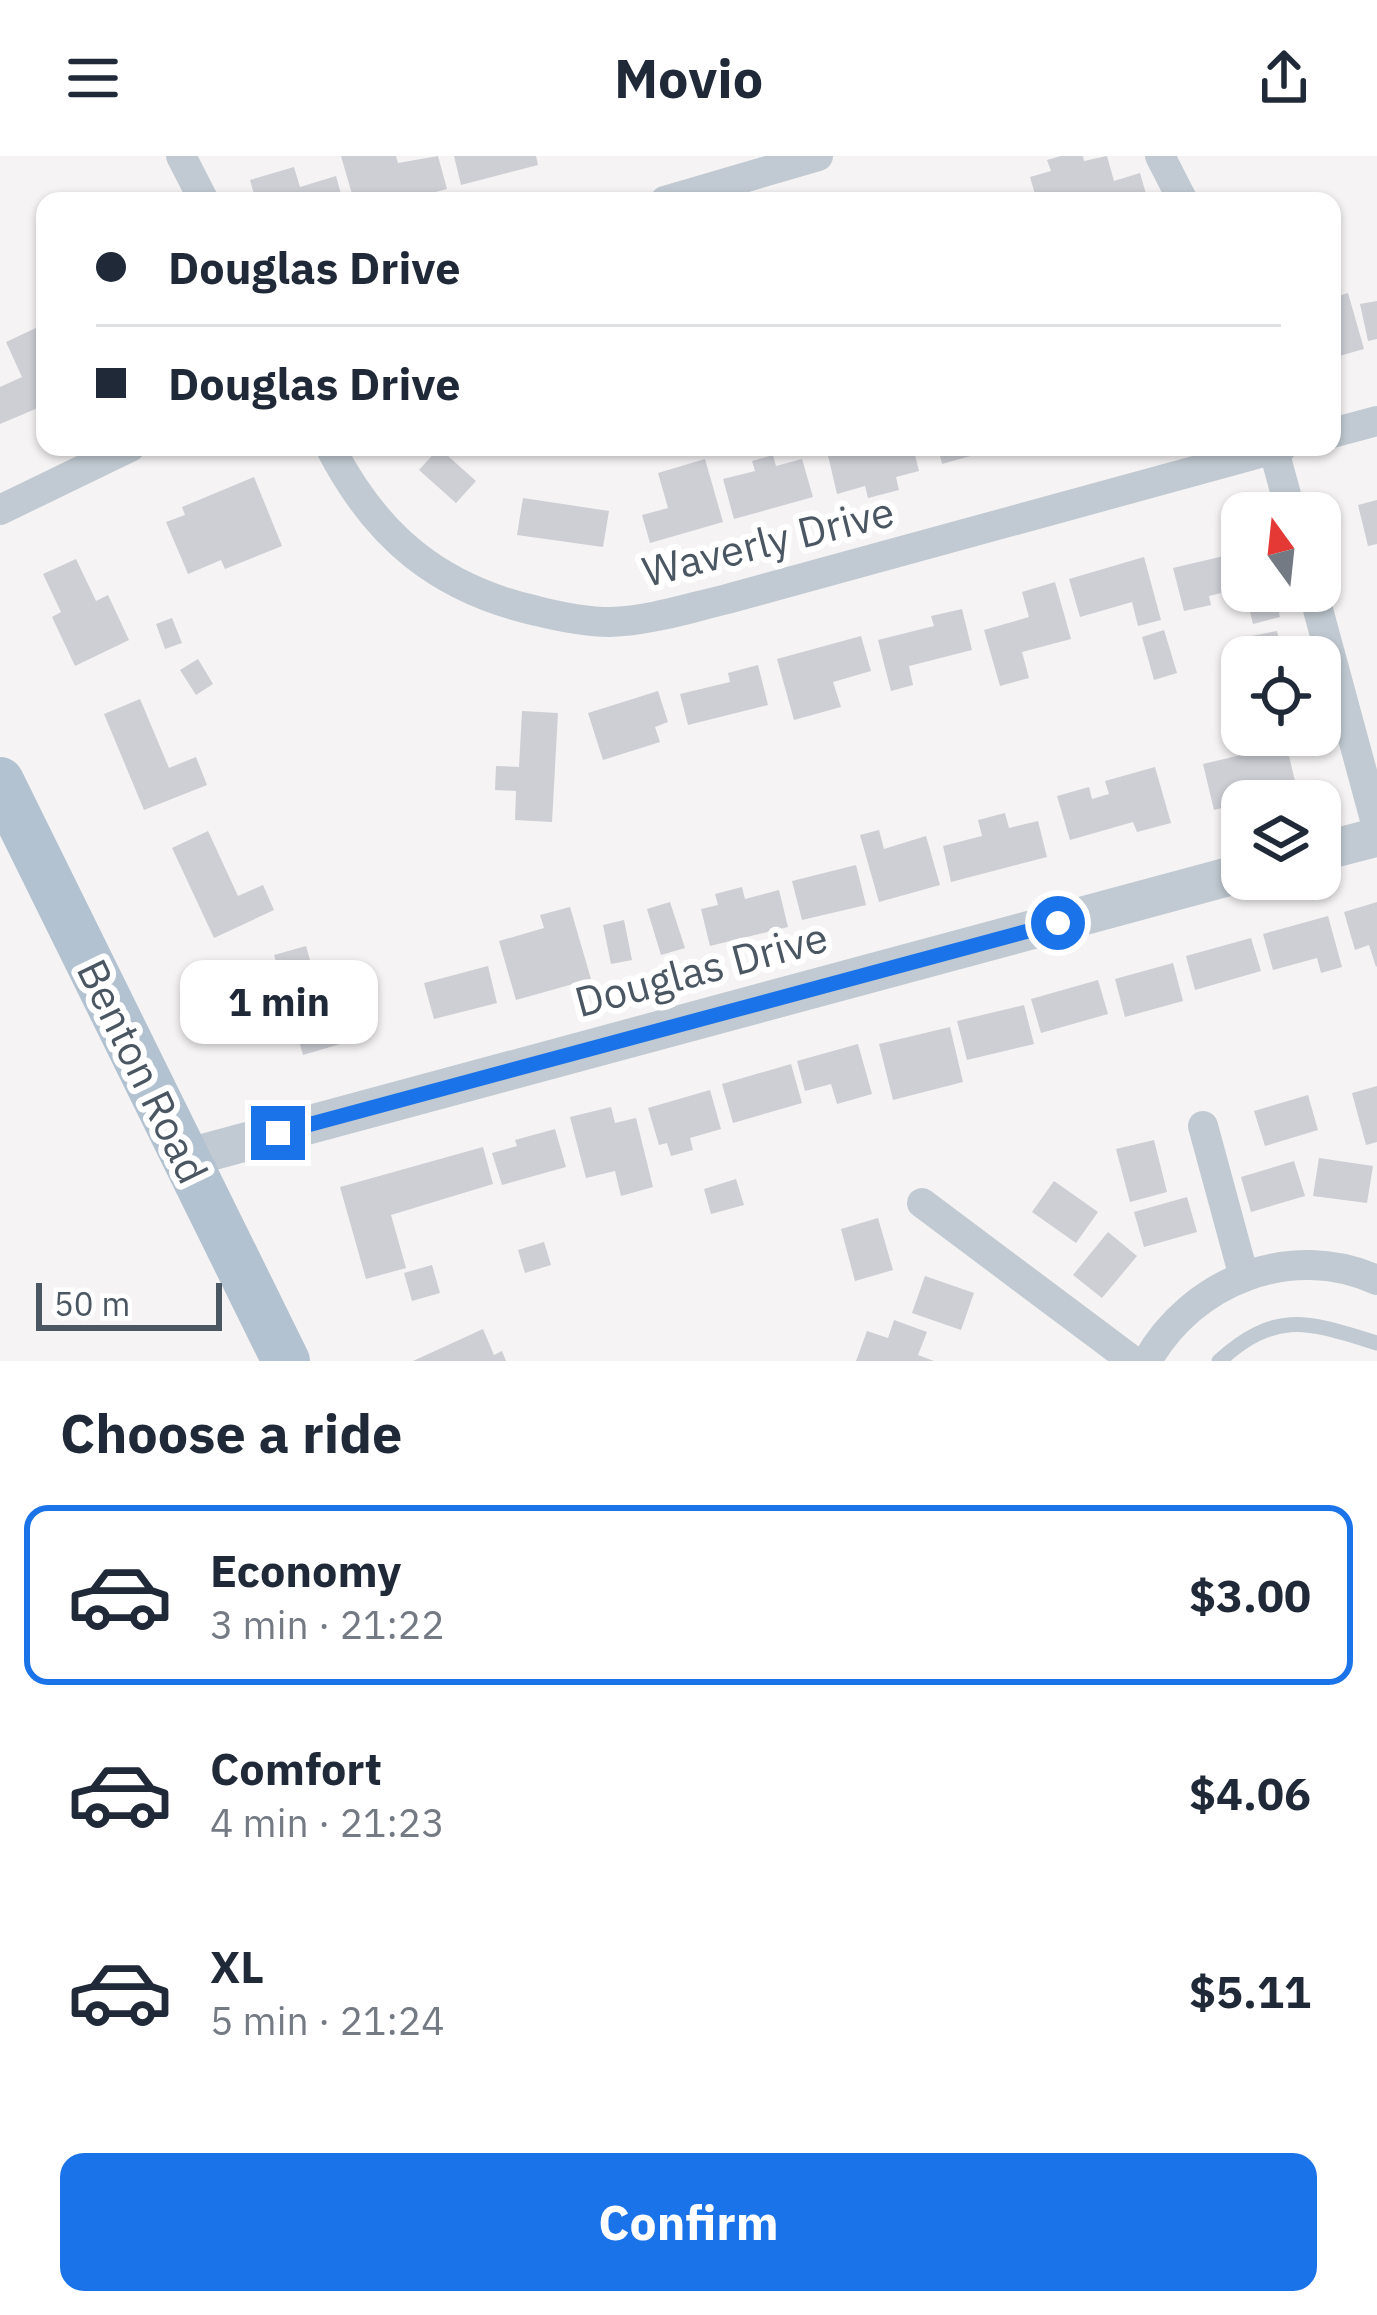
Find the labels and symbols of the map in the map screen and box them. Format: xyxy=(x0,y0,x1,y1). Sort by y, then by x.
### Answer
street label: Waverly Drive xyxy=(637,483,899,599)
north arrow xyxy=(1221,492,1341,612)
route start xyxy=(1031,896,1085,950)
street label: Douglas Drive xyxy=(569,909,833,1029)
street label: Benton Road xyxy=(65,950,221,1192)
callout: 1 min xyxy=(179,959,377,1043)
route end xyxy=(251,1106,305,1160)
scale bar xyxy=(36,1277,222,1330)

